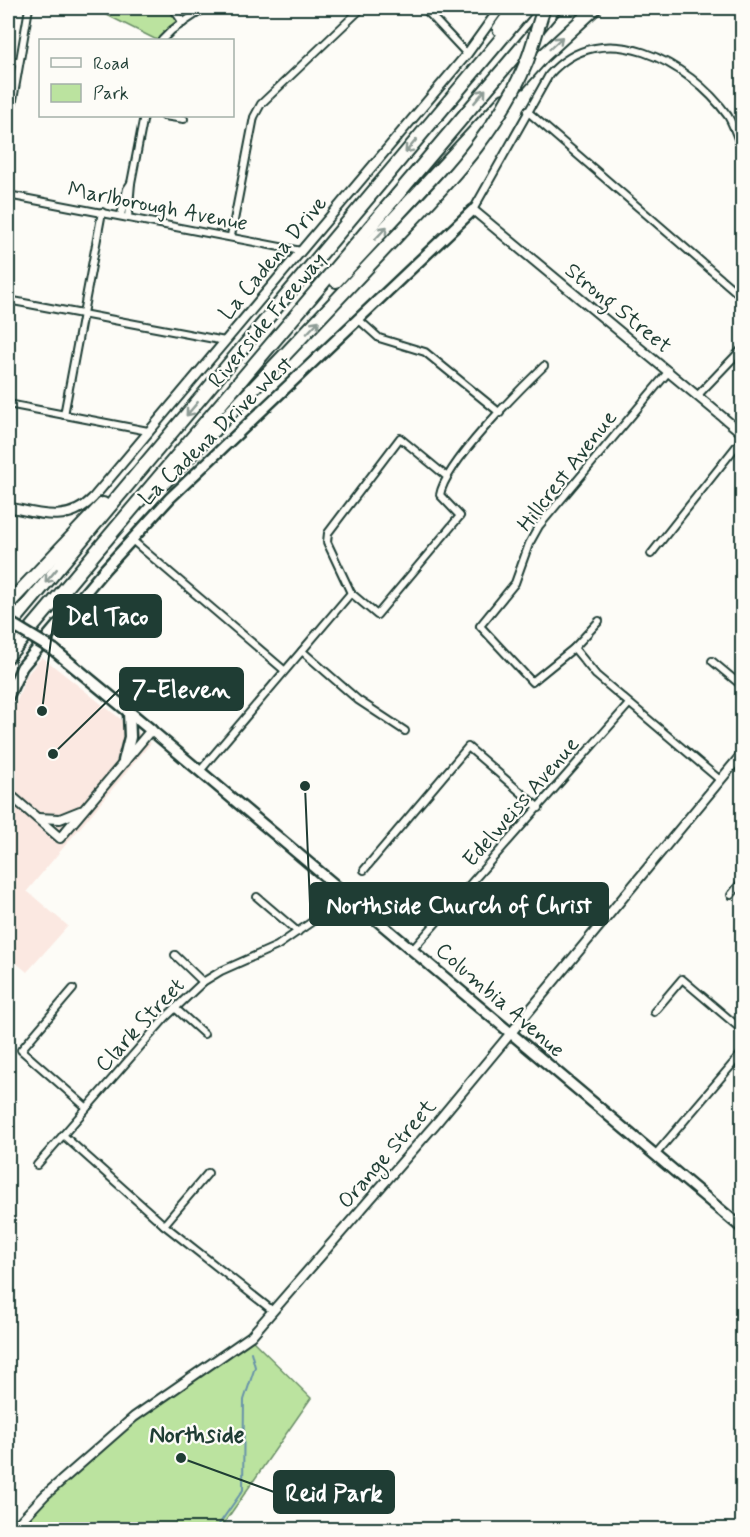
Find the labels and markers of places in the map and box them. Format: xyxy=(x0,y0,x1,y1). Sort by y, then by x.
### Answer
callout: Del Taco xyxy=(54,595,161,637)
callout: 7-Eleven xyxy=(120,668,243,710)
callout: Northside Church of Christ xyxy=(310,883,608,925)
callout: Reid Park xyxy=(274,1471,394,1513)

